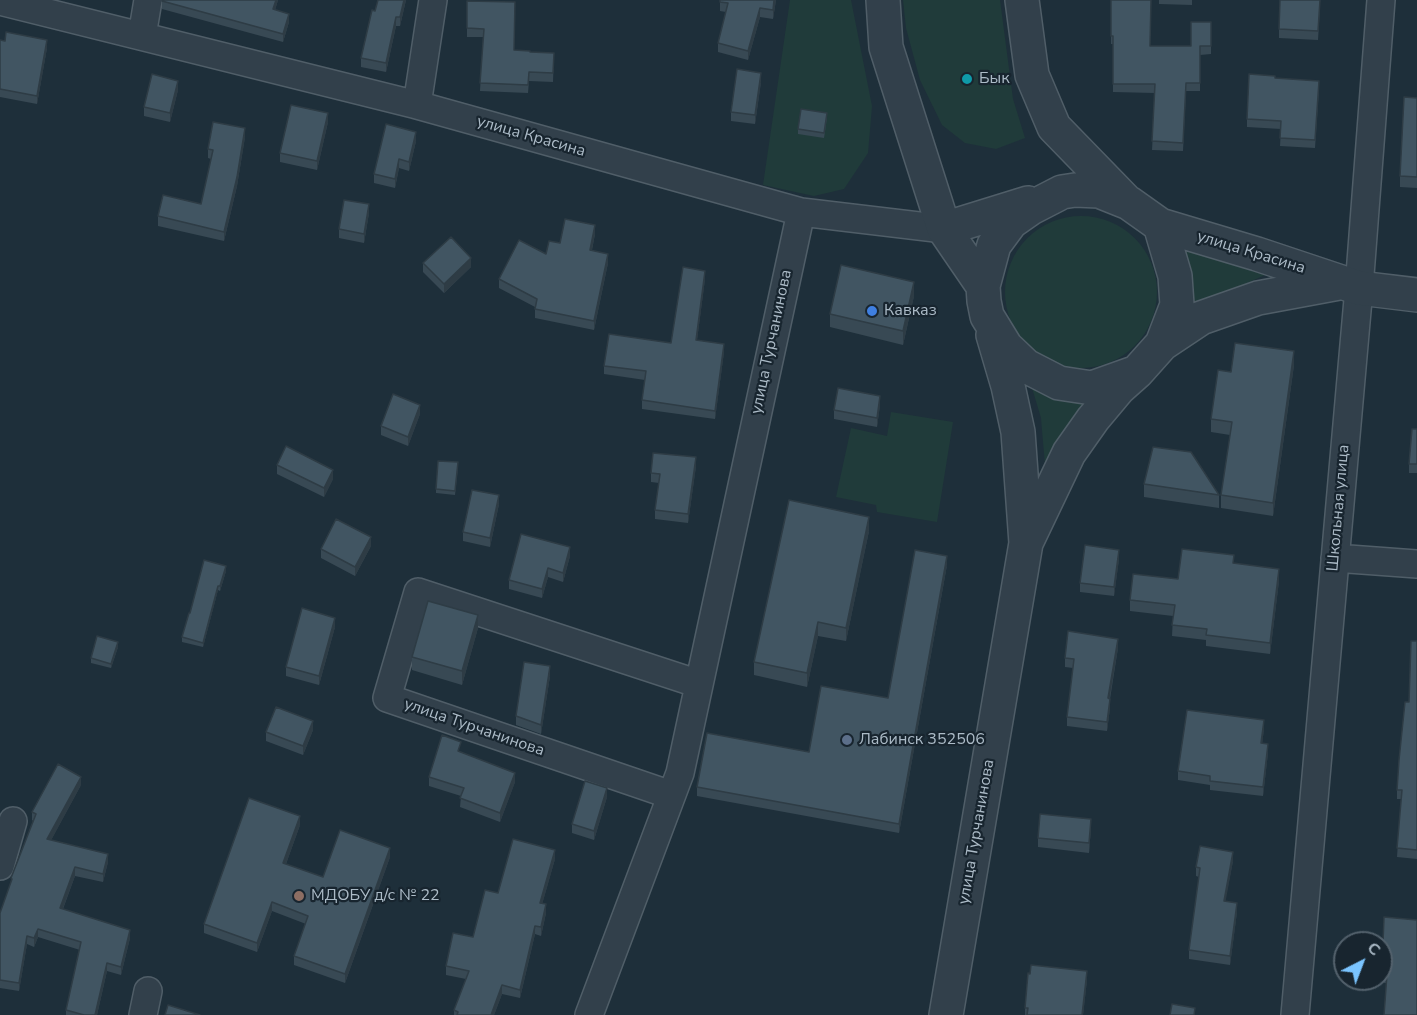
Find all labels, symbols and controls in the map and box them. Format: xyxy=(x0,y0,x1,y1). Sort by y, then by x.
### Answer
place label: Бык xyxy=(979,69,1010,89)
marker: Бык xyxy=(960,72,974,86)
street label: улица Красина xyxy=(475,112,587,162)
street label: улица Красина xyxy=(1195,227,1307,279)
street label: улица Турчанинова xyxy=(747,268,797,416)
place label: Кавказ xyxy=(884,301,937,321)
marker: Кавказ xyxy=(865,304,879,318)
street label: Школьная улица xyxy=(1324,444,1354,572)
street label: улица Турчанинова xyxy=(401,695,547,761)
place label: Лабинск 352506 xyxy=(859,730,985,750)
marker: Лабинск 352506 xyxy=(840,733,854,747)
street label: улица Турчанинова xyxy=(955,758,999,906)
place label: МДОБУ д/с № 22 xyxy=(311,886,440,906)
marker: МДОБУ д/с № 22 xyxy=(292,889,306,903)
north arrow xyxy=(1333,931,1393,991)
text: С xyxy=(1362,937,1385,961)

